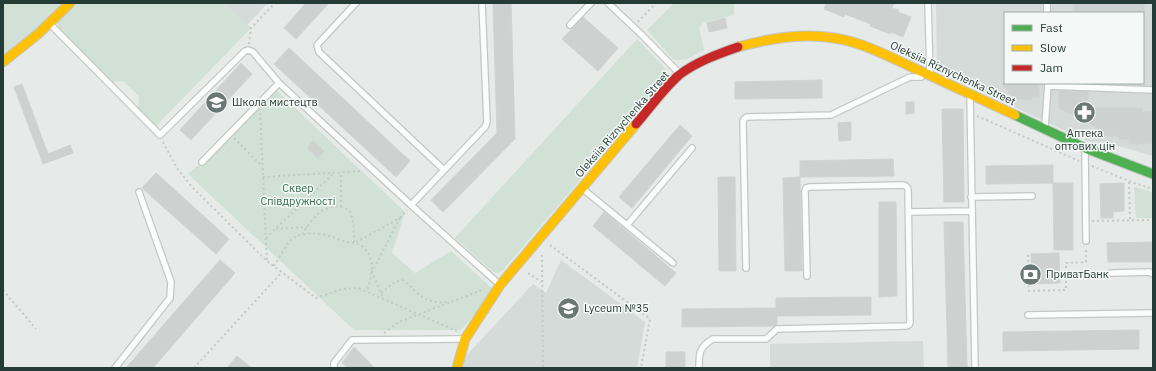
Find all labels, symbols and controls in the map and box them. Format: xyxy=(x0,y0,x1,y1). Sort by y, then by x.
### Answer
legend xyxy=(1004,12,1144,84)
text: Fast xyxy=(1040,20,1063,35)
street label: Oleksiia Riznychenka Street xyxy=(888,38,1018,108)
text: Slow xyxy=(1040,40,1066,55)
text: Jam xyxy=(1040,60,1063,75)
street label: Oleksiia Riznychenka Street xyxy=(572,68,672,180)
school or university icon: Школа мистецтв xyxy=(203,89,229,115)
place label: Школа мистецтв xyxy=(232,95,318,109)
pharmacy icon: Аптека оптових цін xyxy=(1072,100,1098,126)
place label: Аптека оптових цін xyxy=(1055,126,1115,153)
park label: Сквер Співдружності xyxy=(260,181,336,208)
bank icon: ПриватБанк xyxy=(1018,261,1044,287)
place label: ПриватБанк xyxy=(1046,267,1109,281)
school or university icon: Lyceum №35 xyxy=(555,295,581,321)
place label: Lyceum №35 xyxy=(584,301,649,315)

